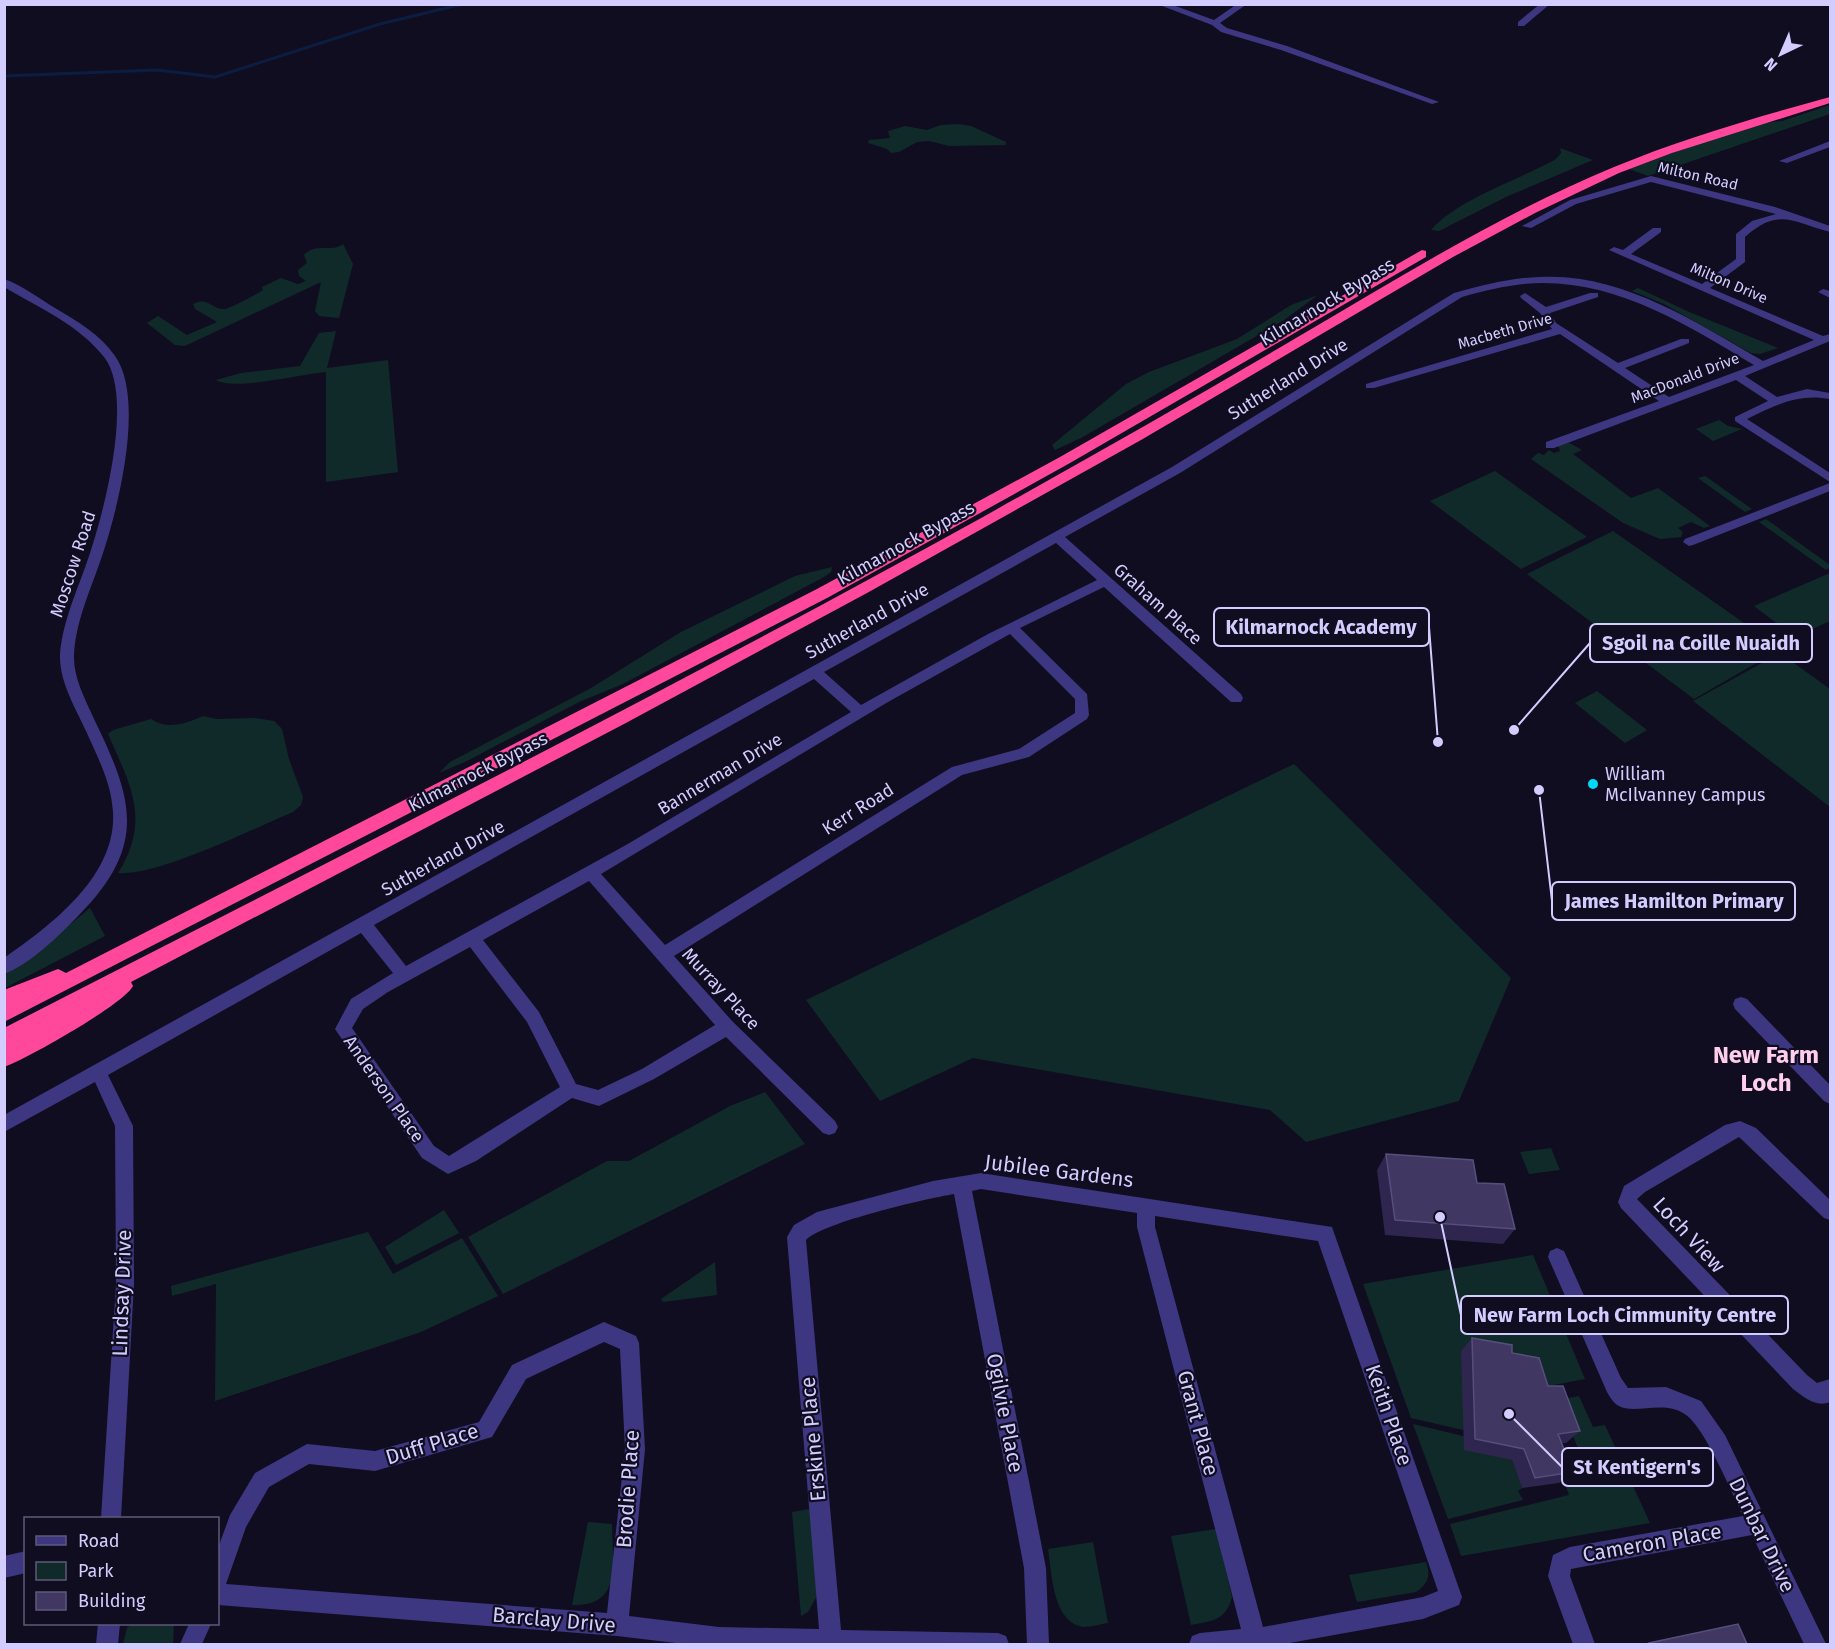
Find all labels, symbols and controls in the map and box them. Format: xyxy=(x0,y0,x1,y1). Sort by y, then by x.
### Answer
north arrow xyxy=(1751,24,1811,84)
text: N xyxy=(1761,54,1781,75)
street label: Milton Road xyxy=(1656,158,1740,194)
street label: Kilmarnock Bypass xyxy=(1256,253,1398,351)
street label: Milton Drive xyxy=(1688,259,1770,307)
street label: Macbeth Drive xyxy=(1456,309,1554,353)
street label: Sutherland Drive xyxy=(1224,333,1352,425)
street label: MacDonald Drive xyxy=(1628,349,1742,407)
street label: Kilmarnock Bypass xyxy=(834,496,978,590)
street label: Moscow Road xyxy=(45,508,101,620)
street label: Graham Place xyxy=(1109,559,1207,649)
street label: Sutherland Drive xyxy=(802,578,932,664)
callout: Kilmarnock Academy xyxy=(1214,608,1429,646)
text: Kilmarnock Academy xyxy=(1225,615,1417,639)
callout: Sgoil na Coille Nuaidh xyxy=(1590,624,1812,662)
text: Sgoil na Coille Nuaidh xyxy=(1602,631,1800,655)
street label: Kilmarnock Bypass xyxy=(405,727,551,817)
street label: Bannerman Drive xyxy=(654,728,786,820)
place label: William McIlvanney Campus xyxy=(1605,763,1766,806)
marker: William McIlvanney Campus xyxy=(1586,777,1600,791)
street label: Kerr Road xyxy=(818,778,898,840)
street label: Sutherland Drive xyxy=(378,815,508,901)
callout: James Hamilton Primary xyxy=(1552,882,1795,920)
text: James Hamilton Primary xyxy=(1563,889,1784,913)
street label: Murray Place xyxy=(677,943,765,1035)
street label: Anderson Place xyxy=(339,1031,429,1147)
district label: New Farm Loch xyxy=(1713,1041,1819,1097)
street label: Jubilee Gardens xyxy=(983,1149,1135,1193)
street label: Loch View xyxy=(1647,1192,1731,1278)
street label: Lindsay Drive xyxy=(107,1229,137,1357)
callout: New Farm Loch Cimmunity Centre xyxy=(1461,1296,1788,1334)
text: New Farm Loch Cimmunity Centre xyxy=(1474,1303,1776,1327)
street label: Ogilvie Place xyxy=(981,1351,1029,1475)
street label: Keith Place xyxy=(1360,1361,1418,1469)
street label: Grant Place xyxy=(1171,1367,1225,1479)
street label: Erskine Place xyxy=(795,1376,831,1502)
street label: Duff Place xyxy=(382,1418,482,1470)
street label: Brodie Place xyxy=(611,1429,645,1549)
callout: St Kentigern's xyxy=(1562,1448,1713,1486)
text: St Kentigern's xyxy=(1573,1455,1701,1479)
street label: Dunbar Drive xyxy=(1723,1473,1801,1597)
legend xyxy=(24,1517,219,1625)
street label: Cameron Place xyxy=(1581,1518,1723,1568)
text: Road xyxy=(78,1530,120,1552)
text: Park xyxy=(78,1560,114,1582)
text: Building xyxy=(78,1590,146,1612)
street label: Barclay Drive xyxy=(491,1602,617,1638)

